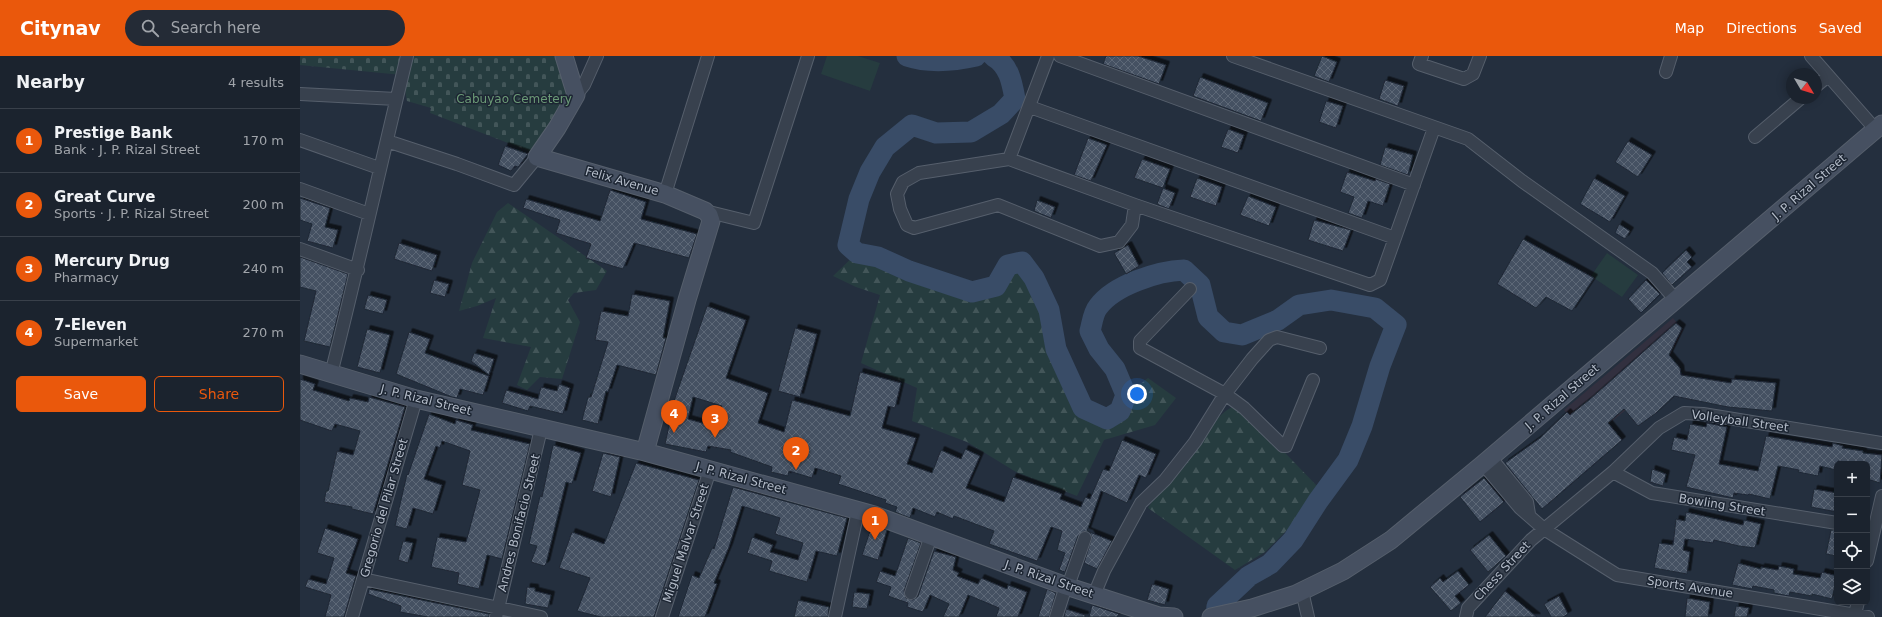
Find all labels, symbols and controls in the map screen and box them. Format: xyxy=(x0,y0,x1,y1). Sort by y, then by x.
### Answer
search box xyxy=(125,10,405,46)
text: Citynav xyxy=(20,17,101,39)
icon: search xyxy=(139,17,161,39)
text: Search here xyxy=(171,19,261,37)
text: Map xyxy=(1675,20,1704,36)
text: Directions xyxy=(1726,20,1797,36)
text: Saved xyxy=(1819,20,1862,36)
north arrow xyxy=(1786,68,1822,104)
text: Nearby xyxy=(16,72,85,92)
text: 4 results xyxy=(228,75,284,90)
park label: Cabuyao Cemetery xyxy=(456,92,572,106)
text: Prestige Bank xyxy=(54,124,172,142)
text: 1 xyxy=(24,133,34,148)
text: 170 m xyxy=(242,133,284,148)
text: Bank · J. P. Rizal Street xyxy=(54,142,200,157)
street label: J. P. Rizal Street xyxy=(1769,151,1849,223)
street label: Felix Avenue xyxy=(584,164,660,198)
text: Great Curve xyxy=(54,188,155,206)
text: 2 xyxy=(24,197,34,212)
text: 200 m xyxy=(242,197,284,212)
text: Sports · J. P. Rizal Street xyxy=(54,206,209,221)
text: Mercury Drug xyxy=(54,252,170,270)
text: 3 xyxy=(24,261,34,276)
text: 240 m xyxy=(242,261,284,276)
text: Pharmacy xyxy=(54,270,119,285)
text: 7-Eleven xyxy=(54,316,127,334)
text: 4 xyxy=(24,325,34,340)
text: 270 m xyxy=(242,325,284,340)
text: Supermarket xyxy=(54,334,138,349)
street label: J. P. Rizal Street xyxy=(1522,361,1602,433)
button: Save xyxy=(16,376,146,412)
button: Share xyxy=(154,376,284,412)
street label: J. P. Rizal Street xyxy=(378,382,473,418)
your location xyxy=(1127,384,1147,404)
pin: 4 xyxy=(661,400,687,433)
pin: 3 xyxy=(702,405,728,438)
street label: Volleyball Street xyxy=(1691,407,1790,435)
street label: Gregorio del Pilar Street xyxy=(357,437,411,579)
pin: 2 xyxy=(783,437,809,470)
street label: Andres Bonifacio Street xyxy=(495,453,543,593)
street label: J. P. Rizal Street xyxy=(693,459,788,497)
map controls xyxy=(1834,461,1870,605)
button: + xyxy=(1834,461,1870,497)
street label: Miguel Malvar Street xyxy=(660,482,712,604)
street label: Bowling Street xyxy=(1678,491,1767,519)
button: − xyxy=(1834,497,1870,533)
pin: 1 xyxy=(862,507,888,540)
button: locate xyxy=(1834,533,1870,569)
street label: Chess Street xyxy=(1471,538,1533,604)
street label: J. P. Rizal Street xyxy=(1002,557,1096,601)
button: layers xyxy=(1834,569,1870,605)
street label: Sports Avenue xyxy=(1646,573,1734,601)

